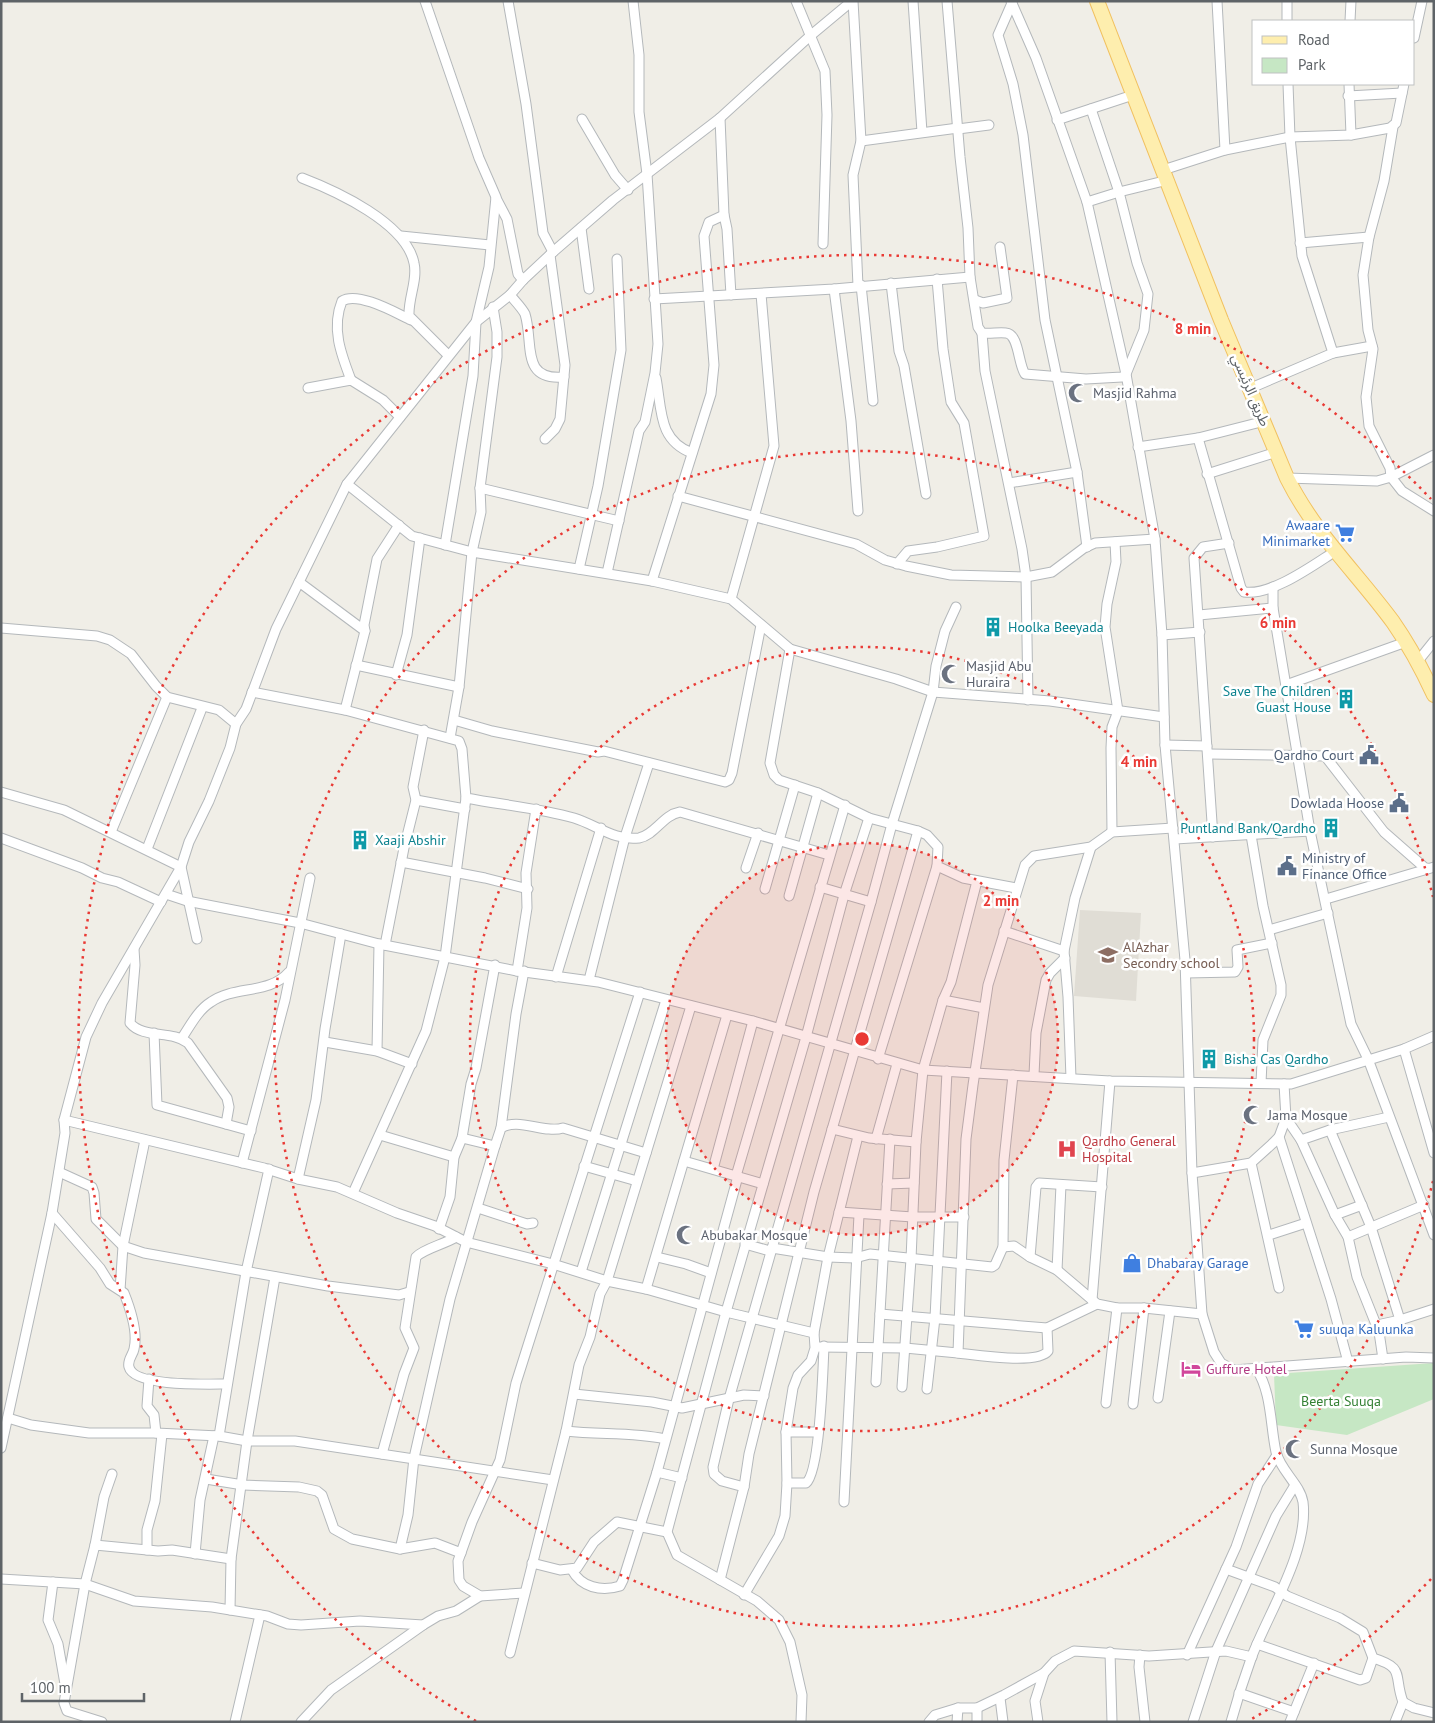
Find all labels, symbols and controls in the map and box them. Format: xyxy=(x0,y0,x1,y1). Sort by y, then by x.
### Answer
legend xyxy=(1252,20,1415,85)
text: Road xyxy=(1298,30,1330,49)
text: Park xyxy=(1298,55,1326,74)
text: 8 min xyxy=(1175,319,1211,338)
street label: طريق الرئيسي xyxy=(1226,351,1274,430)
mosque icon: Masjid Rahma xyxy=(1067,382,1089,404)
place label: Masjid Rahma xyxy=(1093,384,1177,402)
place label: Awaare Minimarket xyxy=(1262,516,1330,550)
supermarket icon: Awaare Minimarket xyxy=(1334,522,1356,544)
text: 6 min xyxy=(1260,613,1296,632)
building icon: Hoolka Beeyada xyxy=(982,616,1004,638)
place label: Hoolka Beeyada xyxy=(1008,618,1104,636)
place label: Masjid Abu Huraira xyxy=(966,657,1032,691)
mosque icon: Masjid Abu Huraira xyxy=(940,663,962,685)
place label: Save The Children Guast House xyxy=(1223,682,1331,716)
building icon: Save The Children Guast House xyxy=(1335,688,1357,710)
public building icon: Qardho Court xyxy=(1358,744,1380,766)
place label: Qardho Court xyxy=(1274,746,1354,764)
text: 4 min xyxy=(1121,752,1157,771)
public building icon: Dowlada Hoose xyxy=(1388,792,1410,814)
place label: Dowlada Hoose xyxy=(1291,794,1384,812)
building icon: Puntland Bank/Qardho xyxy=(1320,817,1342,839)
place label: Puntland Bank/Qardho xyxy=(1180,819,1316,837)
building icon: Xaaji Abshir xyxy=(349,829,371,851)
place label: Xaaji Abshir xyxy=(375,831,446,849)
place label: Ministry of Finance Office xyxy=(1302,849,1387,883)
public building icon: Ministry of Finance Office xyxy=(1276,855,1298,877)
text: 2 min xyxy=(983,891,1019,910)
place label: AlAzhar Secondry school xyxy=(1123,938,1220,972)
school or university icon: AlAzhar Secondry school xyxy=(1097,944,1119,966)
centre of rings xyxy=(853,1030,871,1048)
building icon: Bisha Cas Qardho xyxy=(1198,1048,1220,1070)
place label: Bisha Cas Qardho xyxy=(1224,1050,1328,1068)
mosque icon: Jama Mosque xyxy=(1242,1104,1264,1126)
place label: Jama Mosque xyxy=(1267,1106,1348,1124)
place label: Qardho General Hospital xyxy=(1082,1132,1176,1166)
hospital icon: Qardho General Hospital xyxy=(1056,1138,1078,1160)
mosque icon: Abubakar Mosque xyxy=(675,1224,697,1246)
place label: Abubakar Mosque xyxy=(701,1226,808,1244)
shop icon: Dhabaray Garage xyxy=(1121,1252,1143,1274)
place label: Dhabaray Garage xyxy=(1147,1254,1249,1272)
supermarket icon: suuqa Kaluunka xyxy=(1293,1318,1315,1340)
place label: suuqa Kaluunka xyxy=(1319,1320,1414,1338)
hotel icon: Guffure Hotel xyxy=(1180,1358,1202,1380)
place label: Guffure Hotel xyxy=(1206,1360,1287,1378)
park label: Beerta Suuqa xyxy=(1301,1392,1381,1410)
mosque icon: Sunna Mosque xyxy=(1284,1438,1306,1460)
place label: Sunna Mosque xyxy=(1310,1440,1398,1458)
scale bar xyxy=(22,1670,145,1702)
text: 100 m xyxy=(30,1678,71,1697)

